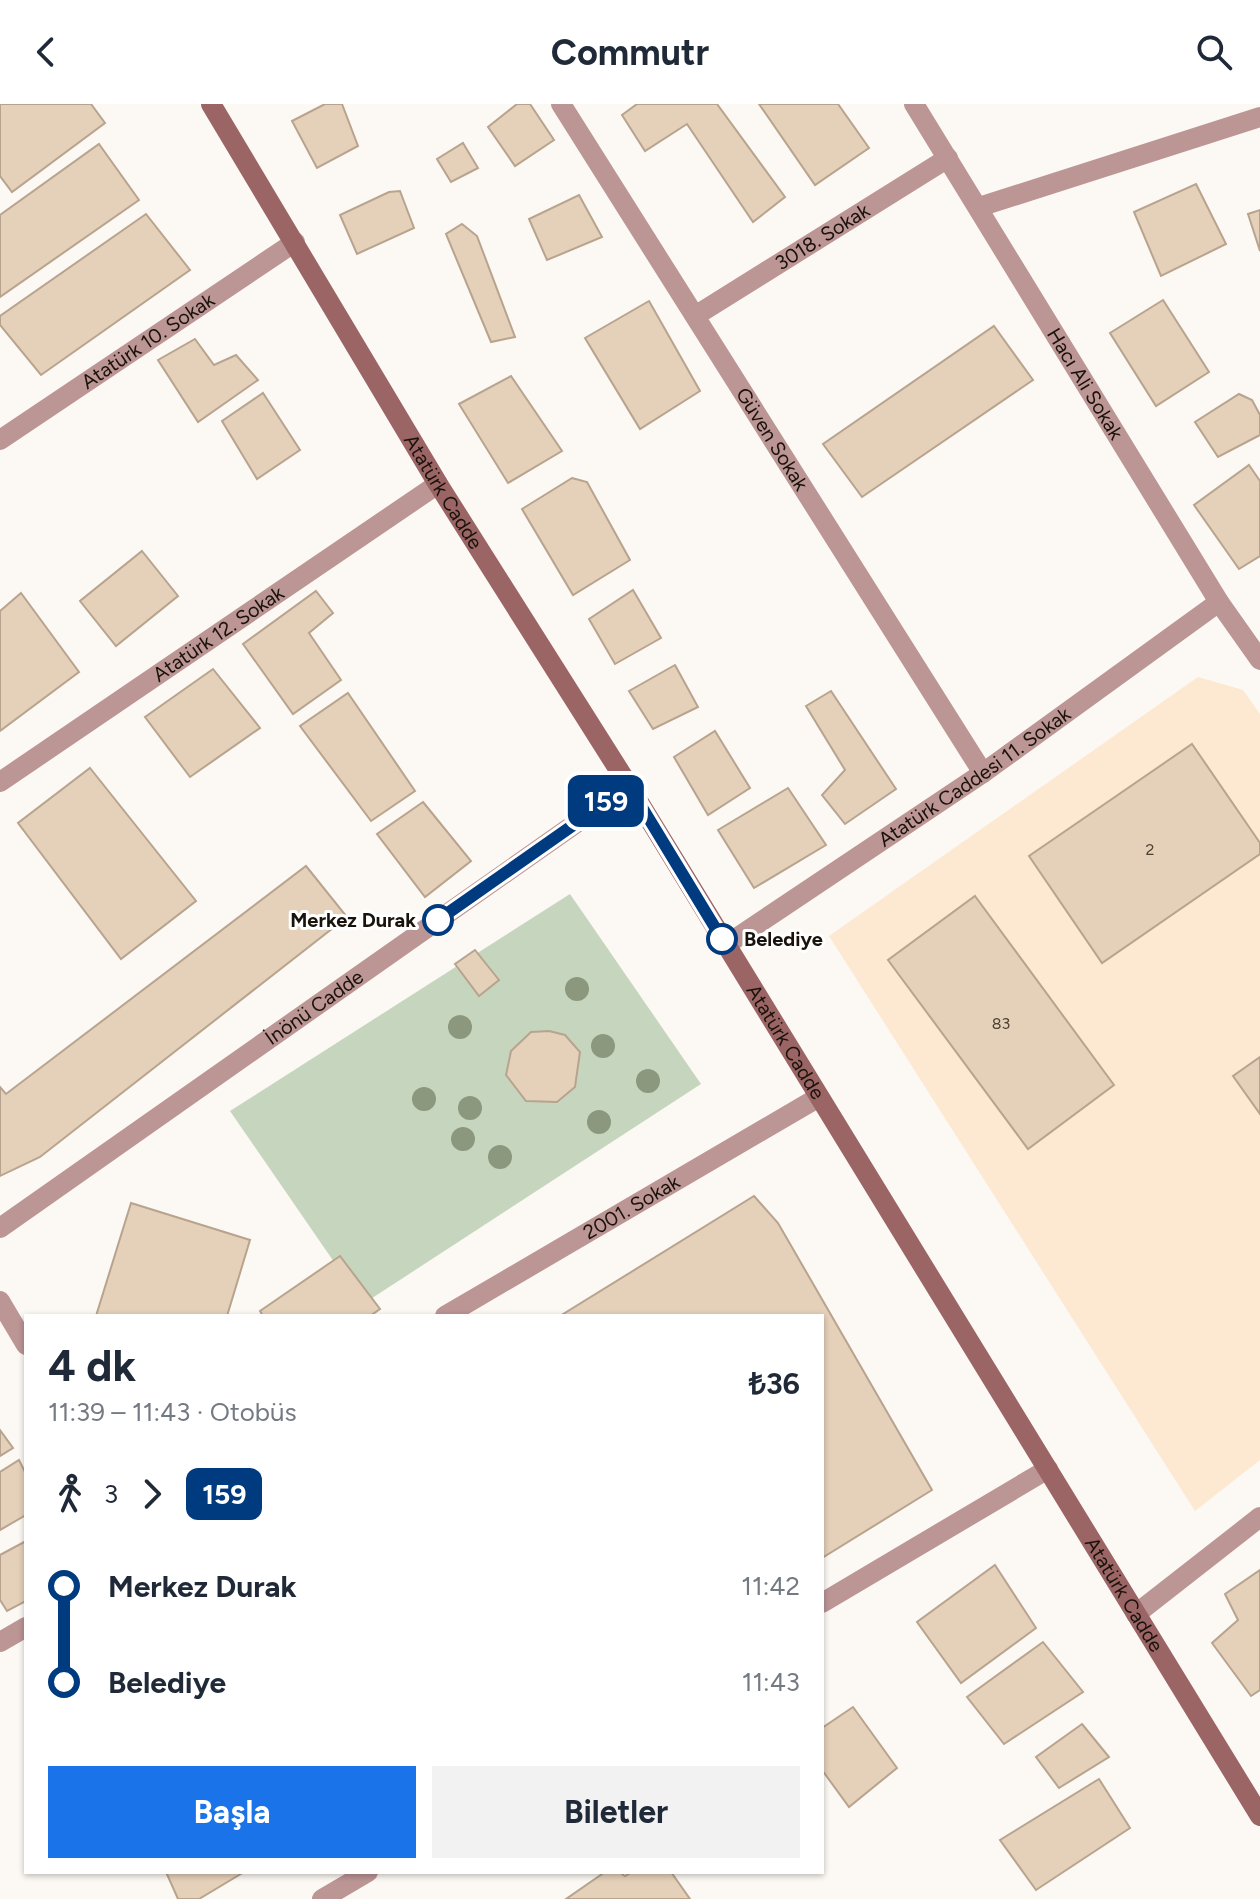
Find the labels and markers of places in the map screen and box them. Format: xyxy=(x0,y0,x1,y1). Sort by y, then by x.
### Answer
marker: Merkez Durak xyxy=(423,905,453,935)
place label: Merkez Durak xyxy=(290,908,416,932)
marker: Belediye xyxy=(707,924,737,954)
place label: Belediye xyxy=(744,927,823,951)

